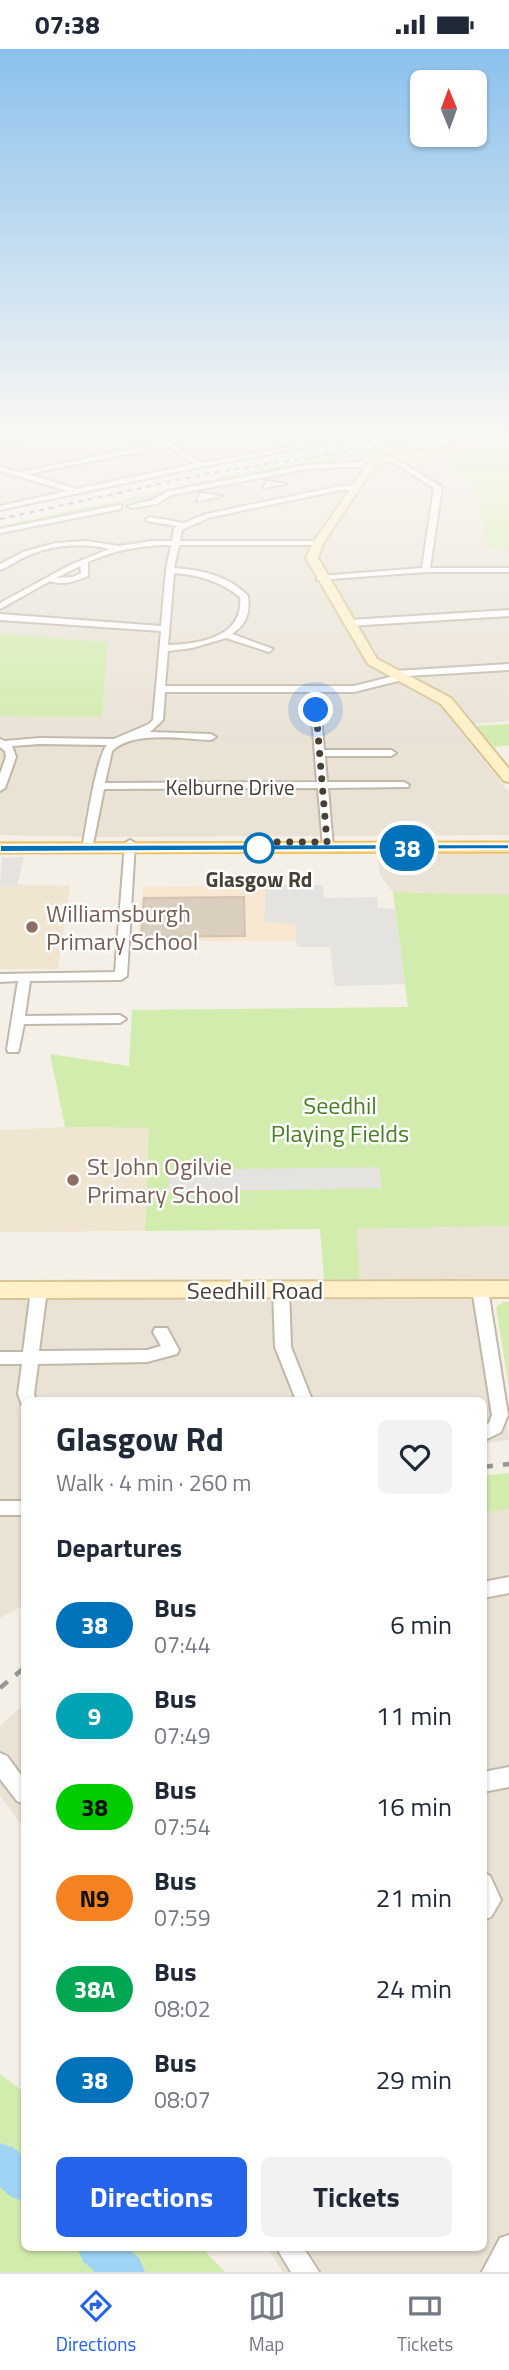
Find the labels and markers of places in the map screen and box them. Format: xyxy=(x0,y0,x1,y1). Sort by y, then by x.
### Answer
marker: Glasgow Rd xyxy=(244,833,274,863)
place label: Glasgow Rd xyxy=(206,863,312,895)
place label: Williamsburgh Primary School xyxy=(46,895,198,959)
marker: Williamsburgh Primary School xyxy=(24,919,40,935)
place label: St John Ogilvie Primary School xyxy=(87,1148,239,1212)
marker: St John Ogilvie Primary School xyxy=(65,1172,81,1188)

